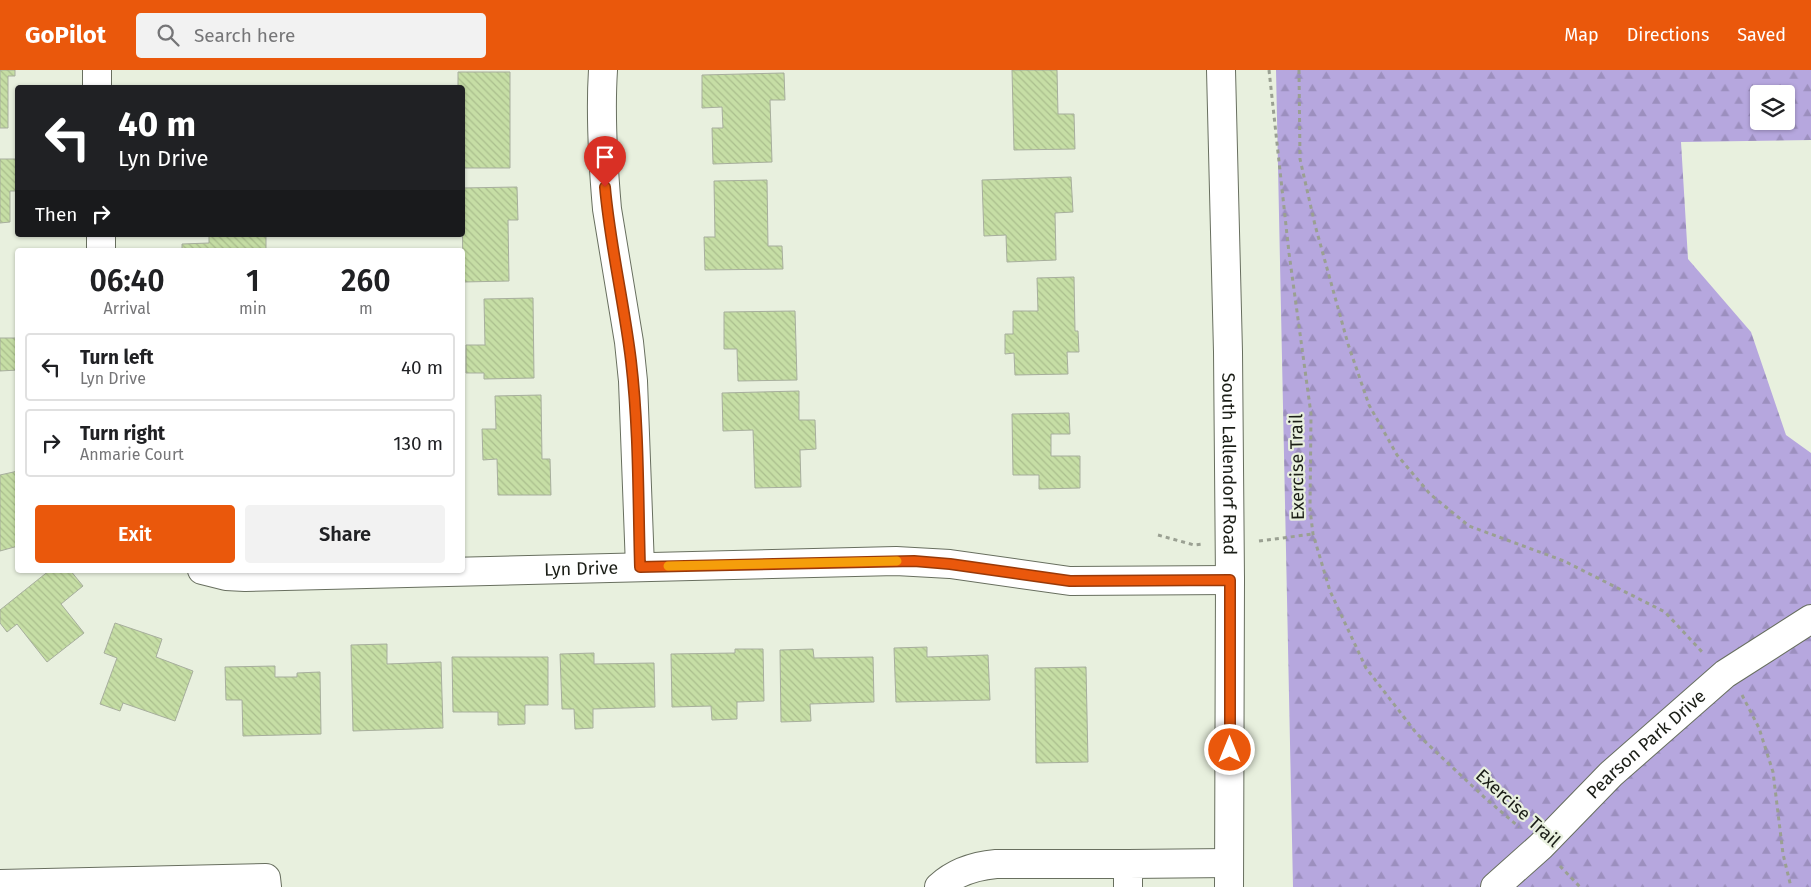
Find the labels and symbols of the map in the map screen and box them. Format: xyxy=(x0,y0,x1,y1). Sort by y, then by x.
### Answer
pin xyxy=(584,136,626,187)
street label: South Lallendorf Road xyxy=(1217,373,1241,555)
street label: Exercise Trail xyxy=(1285,414,1309,520)
street label: Lyn Drive xyxy=(544,557,618,581)
street label: Pearson Park Drive xyxy=(1582,685,1710,803)
position arrow xyxy=(1203,723,1255,775)
street label: Exercise Trail xyxy=(1471,764,1565,852)

